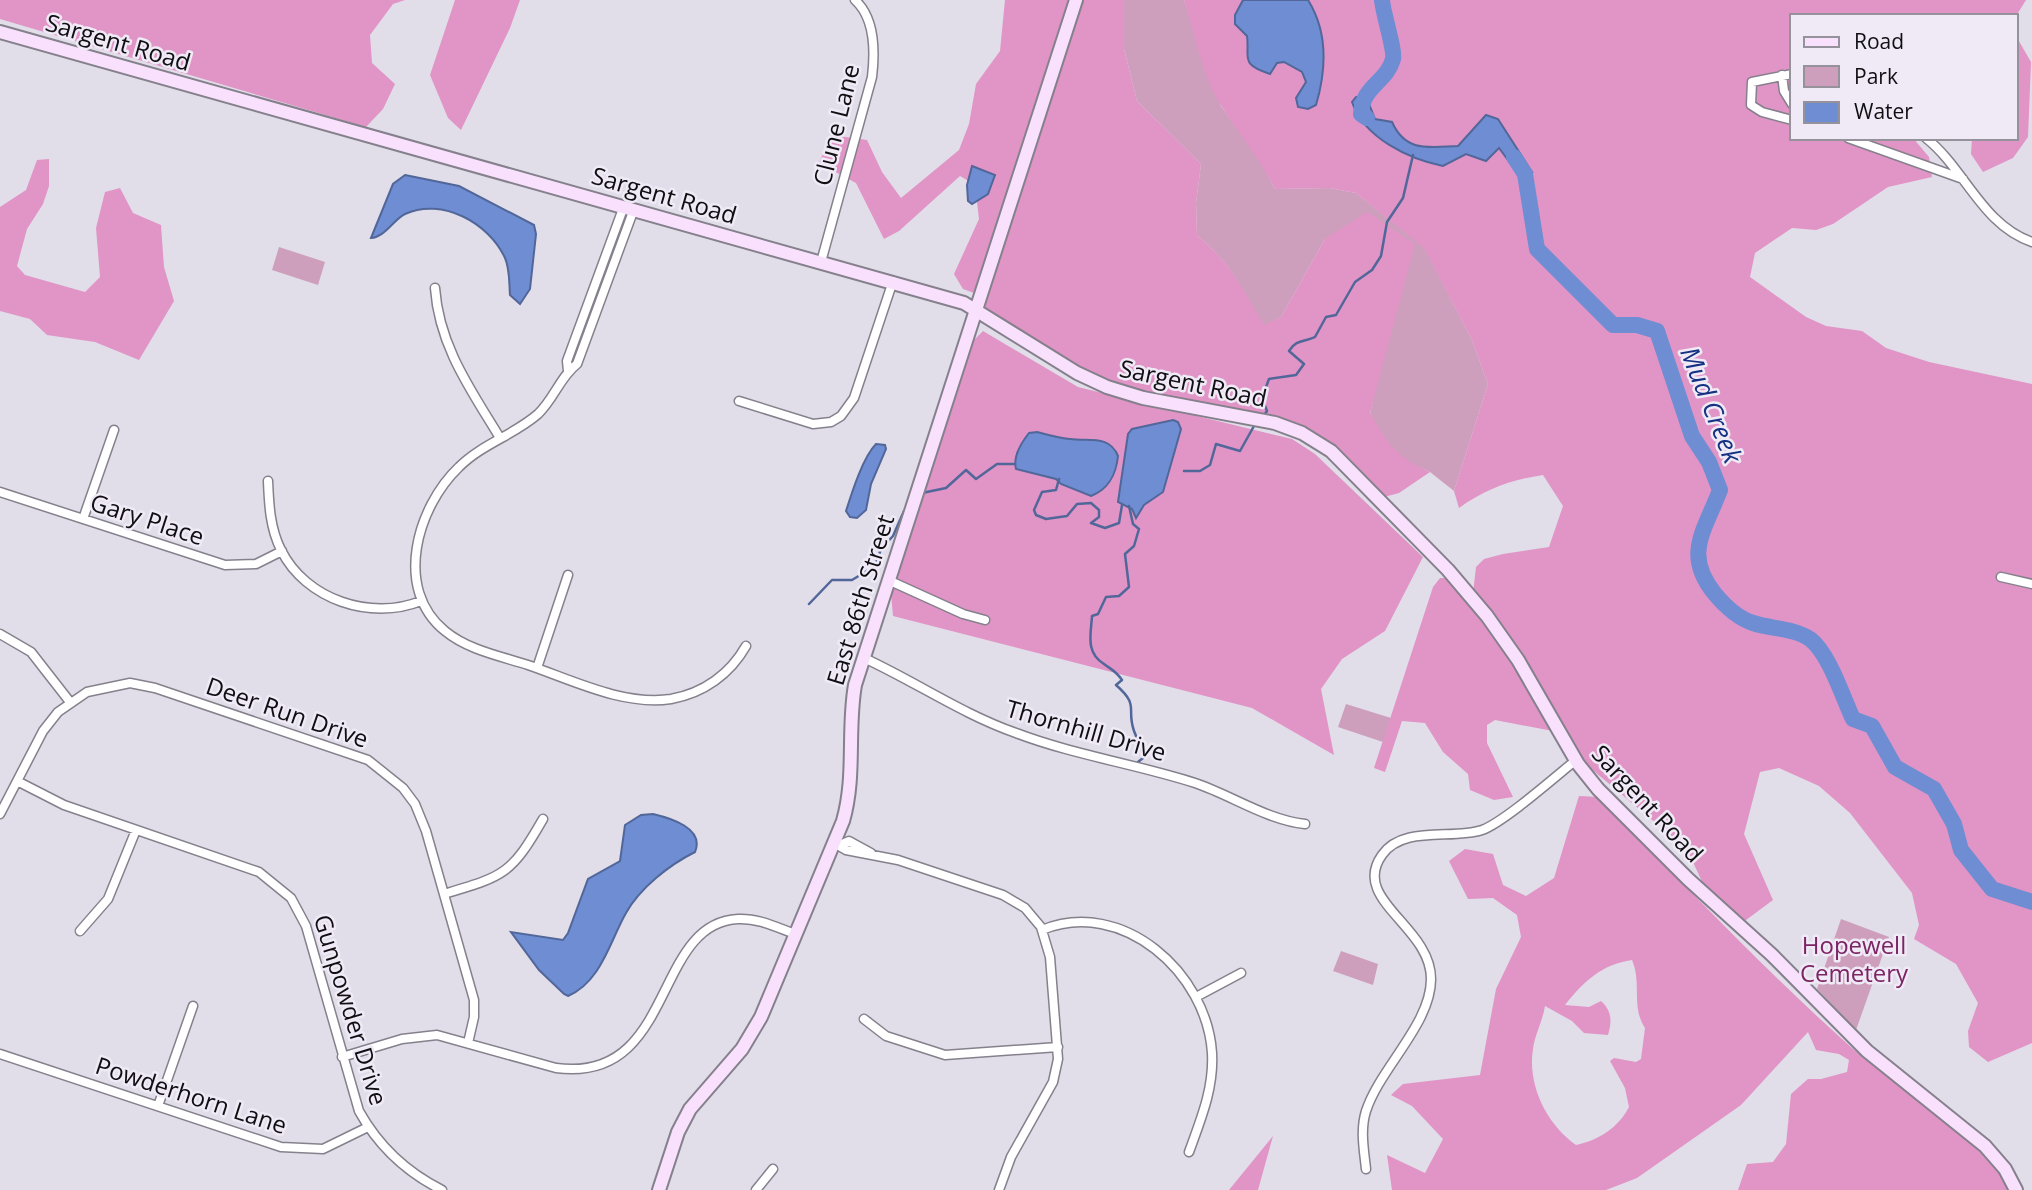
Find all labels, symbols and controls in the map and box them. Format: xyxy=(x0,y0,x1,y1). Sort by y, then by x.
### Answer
street label: Sargent Road xyxy=(42,5,195,78)
legend xyxy=(1790,14,2018,140)
text: Road xyxy=(1854,27,1904,55)
street label: Clune Lane xyxy=(804,60,867,189)
text: Park xyxy=(1854,62,1898,90)
text: Water xyxy=(1854,97,1913,125)
street label: Sargent Road xyxy=(588,158,741,231)
water label: Mud Creek xyxy=(1672,341,1752,469)
street label: Sargent Road xyxy=(1117,351,1270,414)
street label: Gary Place xyxy=(86,485,209,552)
street label: East 86th Street xyxy=(818,510,901,689)
street label: Deer Run Drive xyxy=(202,668,373,755)
street label: Thornhill Drive xyxy=(1003,691,1170,768)
street label: Sargent Road xyxy=(1585,737,1711,869)
street label: Gunpowder Drive xyxy=(307,910,396,1109)
park label: Hopewell Cemetery xyxy=(1800,928,1909,989)
street label: Powderhorn Lane xyxy=(92,1048,291,1141)

